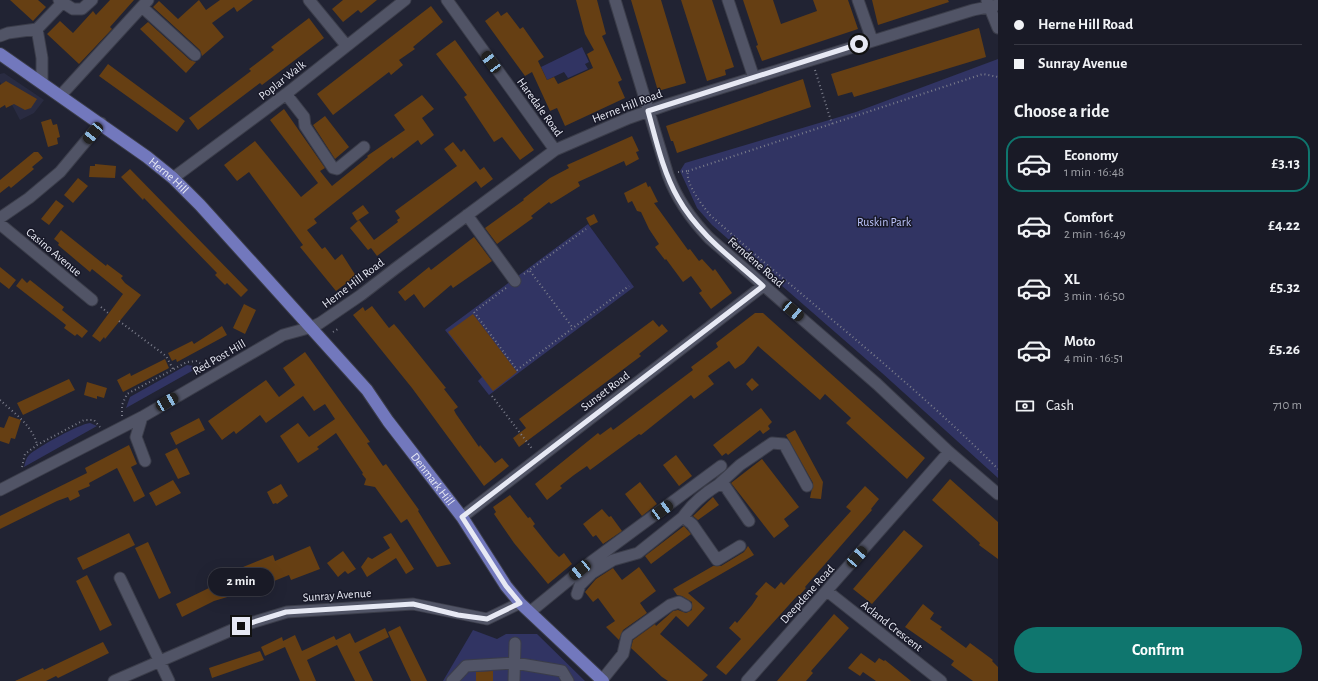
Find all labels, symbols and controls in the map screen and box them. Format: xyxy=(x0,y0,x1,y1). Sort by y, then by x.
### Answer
text: Herne Hill Road xyxy=(1038,17,1133,32)
route start xyxy=(850,35,868,53)
car xyxy=(479,49,503,75)
text: Sunray Avenue xyxy=(1038,56,1127,71)
street label: Poplar Walk xyxy=(256,58,308,102)
street label: Haredale Road xyxy=(515,76,565,138)
street label: Herne Hill Road xyxy=(590,87,664,125)
text: Choose a ride xyxy=(1014,103,1109,121)
car xyxy=(81,120,105,146)
icon: car xyxy=(1016,146,1052,182)
text: Economy xyxy=(1064,148,1118,163)
street label: Herne Hill xyxy=(147,155,191,196)
text: £3.13 xyxy=(1272,156,1300,171)
text: 1 min · 16:48 xyxy=(1064,166,1124,179)
icon: car xyxy=(1016,208,1052,244)
text: Comfort xyxy=(1064,210,1113,225)
park label: Ruskin Park xyxy=(857,216,912,228)
text: £4.22 xyxy=(1268,218,1300,233)
street label: Casino Avenue xyxy=(24,225,84,279)
text: 2 min · 16:49 xyxy=(1064,228,1126,241)
street label: Ferndene Road xyxy=(726,235,786,289)
street label: Herne Hill Road xyxy=(320,256,386,310)
icon: car xyxy=(1016,270,1052,306)
text: XL xyxy=(1064,272,1080,287)
text: £5.32 xyxy=(1270,280,1300,295)
text: 3 min · 16:50 xyxy=(1064,290,1125,303)
car xyxy=(780,299,806,323)
icon: car xyxy=(1016,332,1052,368)
text: Moto xyxy=(1064,334,1096,349)
street label: Red Post Hill xyxy=(191,337,247,377)
text: £5.26 xyxy=(1269,342,1300,357)
text: 4 min · 16:51 xyxy=(1064,352,1123,365)
street label: Sunset Road xyxy=(578,369,632,413)
car xyxy=(154,391,180,413)
icon: cash xyxy=(1014,395,1036,417)
text: Cash xyxy=(1046,398,1074,413)
text: 710 m xyxy=(1273,399,1302,412)
street label: Denmark Hill xyxy=(409,450,457,508)
car xyxy=(649,498,675,522)
car xyxy=(845,544,869,570)
car xyxy=(567,558,593,582)
street label: Deepdene Road xyxy=(778,562,836,626)
callout: 2 min xyxy=(208,568,274,596)
text: 2 min xyxy=(227,575,255,588)
street label: Sunray Avenue xyxy=(302,587,372,604)
street label: Acland Crescent xyxy=(859,598,925,654)
route end xyxy=(232,617,250,635)
button: Confirm xyxy=(1014,627,1302,673)

